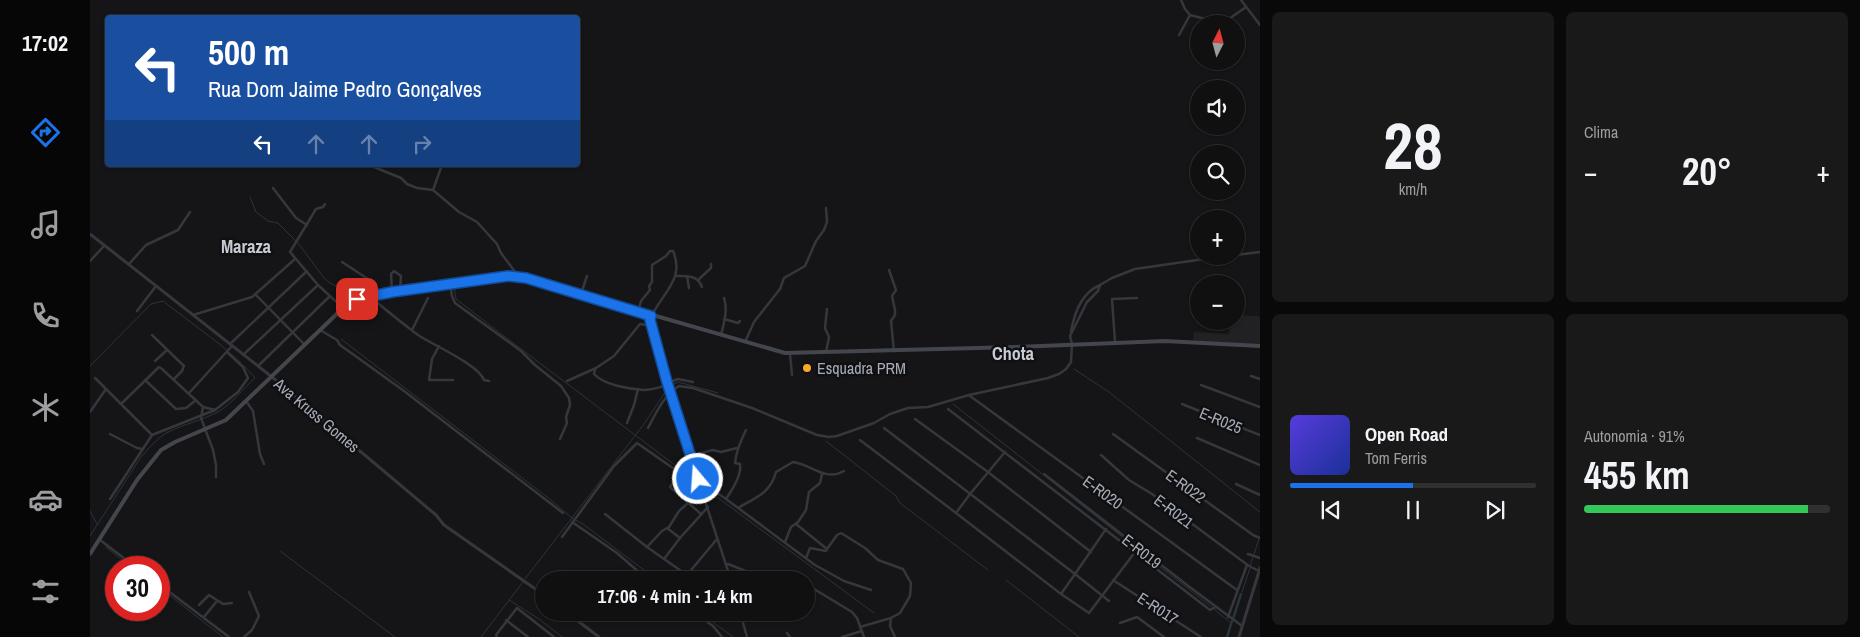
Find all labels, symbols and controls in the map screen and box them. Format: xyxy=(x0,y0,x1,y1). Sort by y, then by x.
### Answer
north arrow xyxy=(1190,15,1245,70)
map controls xyxy=(1190,15,1245,330)
text: 17:02 xyxy=(22,28,68,58)
text: 500 m xyxy=(208,29,289,76)
icon: left xyxy=(125,35,190,100)
text: Rua Dom Jaime Pedro Gonçalves xyxy=(208,74,482,104)
button: sound xyxy=(1190,80,1245,135)
text: 28 xyxy=(1383,102,1443,189)
icon: directions xyxy=(28,115,63,150)
text: Clima xyxy=(1584,121,1618,143)
icon: left xyxy=(249,130,277,158)
icon: ahead xyxy=(302,130,330,158)
icon: ahead xyxy=(355,130,383,158)
icon: right xyxy=(408,130,436,158)
button: search xyxy=(1190,145,1245,200)
text: 20° xyxy=(1682,146,1732,197)
text: − xyxy=(1584,153,1597,191)
text: + xyxy=(1817,153,1830,191)
text: km/h xyxy=(1399,178,1427,200)
icon: music xyxy=(28,207,63,242)
button: + xyxy=(1190,210,1245,265)
district label: Maraza xyxy=(221,234,272,259)
button: − xyxy=(1190,275,1245,330)
pin xyxy=(336,278,378,320)
icon: arrive xyxy=(343,285,371,313)
icon: phone xyxy=(28,298,63,333)
district label: Chota xyxy=(992,341,1035,366)
place label: Esquadra PRM xyxy=(817,357,906,379)
marker: Esquadra PRM xyxy=(801,362,813,374)
street label: Ava Kruss Gomes xyxy=(269,372,364,457)
icon: climate xyxy=(28,390,63,425)
street label: E-R025 xyxy=(1196,401,1246,439)
text: Open Road xyxy=(1365,421,1448,447)
text: Autonomia · 91% xyxy=(1584,425,1685,447)
text: Tom Ferris xyxy=(1365,447,1427,469)
text: 455 km xyxy=(1584,450,1690,501)
position arrow xyxy=(671,452,723,504)
street label: E-R022 xyxy=(1162,464,1210,508)
street label: E-R020 xyxy=(1079,470,1127,514)
icon: car xyxy=(28,482,63,517)
street label: E-R021 xyxy=(1150,489,1199,534)
icon: previous xyxy=(1317,496,1345,524)
icon: pause xyxy=(1399,496,1427,524)
icon: next xyxy=(1481,496,1509,524)
street label: E-R019 xyxy=(1118,529,1166,573)
speed limit sign: 30 xyxy=(105,556,170,621)
icon: filters xyxy=(28,574,63,609)
text: 17:06 · 4 min · 1.4 km xyxy=(597,583,753,609)
street label: E-R017 xyxy=(1133,587,1183,629)

